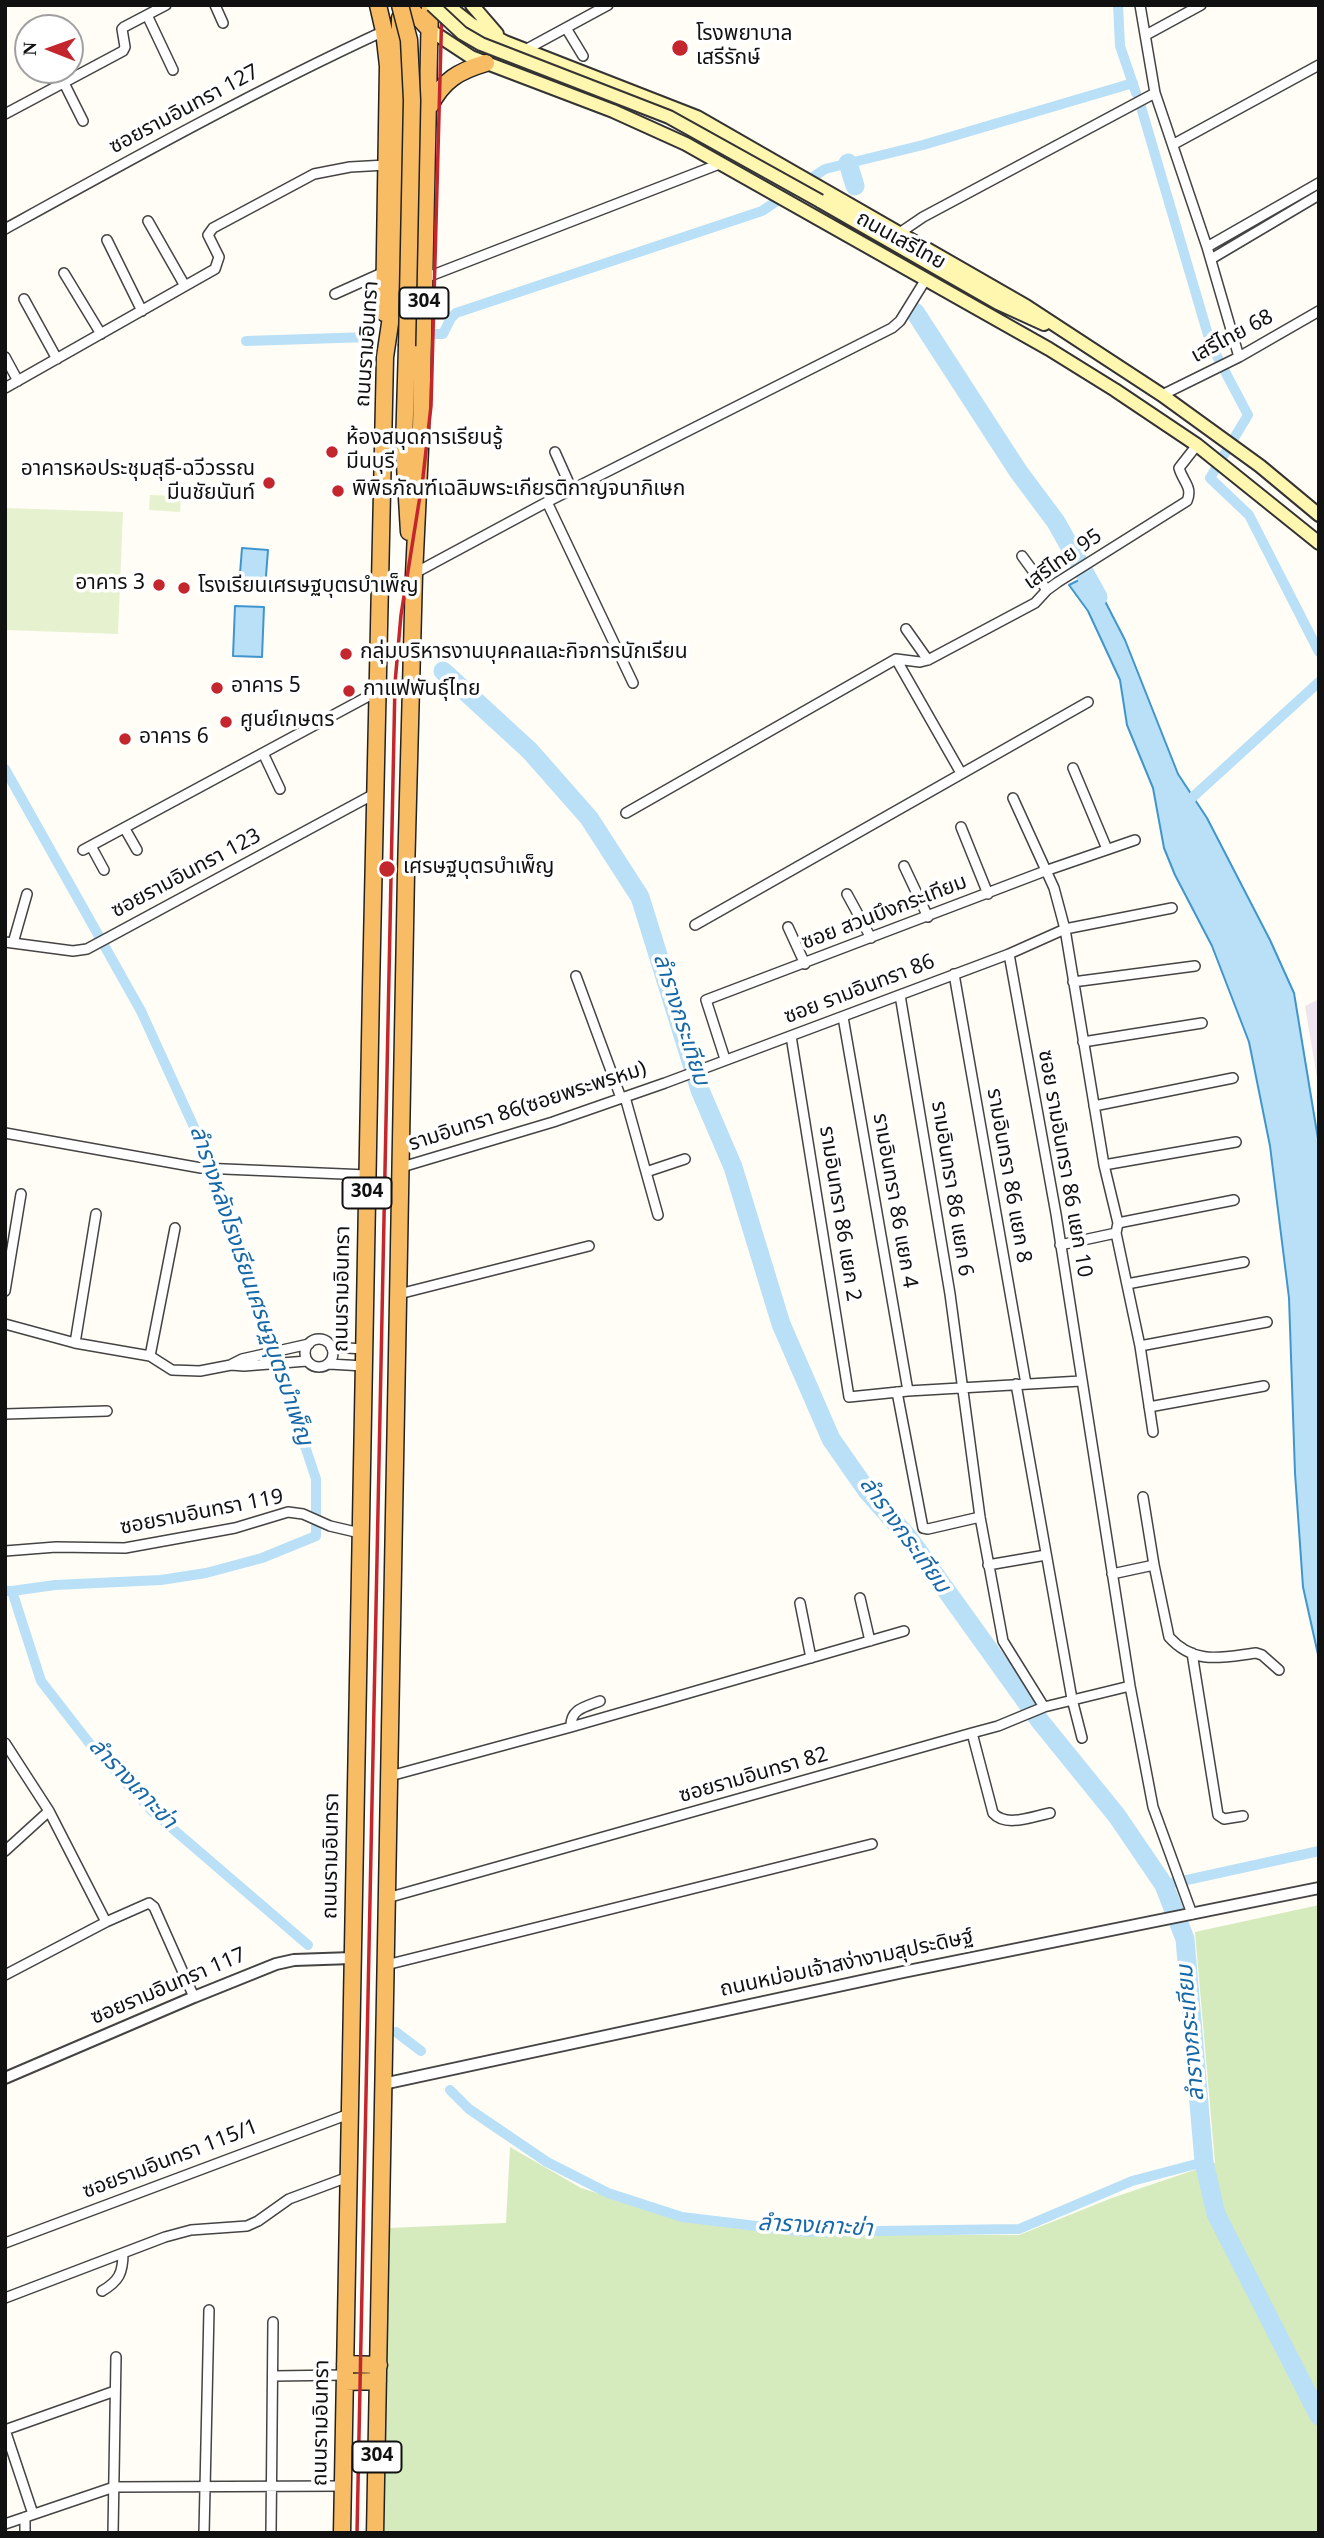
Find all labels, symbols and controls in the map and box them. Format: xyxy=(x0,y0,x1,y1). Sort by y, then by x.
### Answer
north arrow xyxy=(14,14,84,84)
place label: โรงพยาบาล เสรีรักษ์ xyxy=(696,23,793,73)
marker: โรงพยาบาล เสรีรักษ์ xyxy=(670,38,690,58)
text: N xyxy=(19,42,40,56)
street label: ซอยรามอินทรา 127 xyxy=(106,61,264,161)
street label: ถนนเสรีไทย xyxy=(851,207,949,277)
street label: ถนนรามอินทรา xyxy=(352,280,386,408)
road number: 304 xyxy=(400,288,448,318)
street label: เสรีไทย 68 xyxy=(1188,306,1278,370)
place label: ห้องสมุดการเรียนรู้ มีนบุรี xyxy=(346,427,503,477)
marker: ห้องสมุดการเรียนรู้ มีนบุรี xyxy=(324,444,340,460)
place label: อาคารหอประชุมสุธี-ฉวีวรรณ มีนชัยนันท์ xyxy=(21,458,255,508)
marker: อาคารหอประชุมสุธี-ฉวีวรรณ มีนชัยนันท์ xyxy=(261,475,277,491)
place label: พิพิธภัณฑ์เฉลิมพระเกียรติกาญจนาภิเษก xyxy=(352,478,685,504)
marker: พิพิธภัณฑ์เฉลิมพระเกียรติกาญจนาภิเษก xyxy=(330,483,346,499)
street label: เสรีไทย 95 xyxy=(1020,525,1108,597)
place label: อาคาร 3 xyxy=(75,572,145,598)
place label: โรงเรียนเศรษฐบุตรบำเพ็ญ xyxy=(198,575,419,601)
marker: อาคาร 3 xyxy=(151,577,167,593)
marker: โรงเรียนเศรษฐบุตรบำเพ็ญ xyxy=(176,580,192,596)
place label: กลุ่มบริหารงานบุคคลและกิจการนักเรียน xyxy=(360,641,688,667)
marker: กลุ่มบริหารงานบุคคลและกิจการนักเรียน xyxy=(338,646,354,662)
place label: อาคาร 5 xyxy=(231,675,301,701)
place label: กาแฟพันธ์ุไทย xyxy=(363,678,481,704)
marker: อาคาร 5 xyxy=(209,680,225,696)
marker: กาแฟพันธ์ุไทย xyxy=(341,683,357,699)
place label: ศูนย์เกษตร xyxy=(240,709,334,735)
marker: ศูนย์เกษตร xyxy=(218,714,234,730)
place label: อาคาร 6 xyxy=(139,726,209,752)
marker: อาคาร 6 xyxy=(117,731,133,747)
street label: ซอยรามอินทรา 123 xyxy=(108,825,266,925)
place label: เศรษฐบุตรบำเพ็ญ xyxy=(403,856,554,882)
marker: เศรษฐบุตรบำเพ็ญ xyxy=(377,859,397,879)
street label: ซอย สวนบึงกระเทียม xyxy=(799,871,971,957)
water label: ลำรางกระเทียม xyxy=(645,951,713,1089)
street label: ซอย รามอินทรา 86 xyxy=(781,951,939,1031)
street label: ซอย รามอินทรา 86 แยก 10 xyxy=(1031,1048,1095,1280)
street label: รามอินทรา 86(ซอยพระพรหม) xyxy=(406,1058,650,1158)
street label: รามอินทรา 86 แยก 8 xyxy=(979,1087,1035,1265)
street label: รามอินทรา 86 แยก 6 xyxy=(924,1100,976,1278)
street label: รามอินทรา 86 แยก 4 xyxy=(865,1112,921,1290)
water label: ลำรางหลังโรงเรียนเศรษฐบุตรบำเพ็ญ xyxy=(181,1123,317,1449)
street label: รามอินทรา 86 แยก 2 xyxy=(812,1125,864,1303)
road number: 304 xyxy=(342,1177,392,1208)
street label: ถนนรามอินทรา xyxy=(330,1226,358,1352)
water label: ลำรางกระเทียม xyxy=(852,1473,954,1599)
street label: ซอยรามอินทรา 119 xyxy=(118,1486,286,1542)
water label: ลำรางเกาะข่า xyxy=(81,1734,181,1836)
street label: ซอยรามอินทรา 82 xyxy=(677,1744,831,1810)
street label: ถนนรามอินทรา xyxy=(319,1793,347,1919)
street label: ถนนหม่อมเจ้าสง่างามสุประดิษฐ์ xyxy=(718,1926,976,2004)
street label: ซอยรามอินทรา 117 xyxy=(88,1944,250,2032)
water label: ลำรางกระเทียม xyxy=(1173,1964,1213,2102)
street label: ซอยรามอินทรา 115/1 xyxy=(80,2116,262,2206)
water label: ลำรางเกาะข่า xyxy=(757,2211,873,2245)
street label: ถนนรามอินทรา xyxy=(309,2360,337,2486)
road number: 304 xyxy=(352,2442,402,2472)

